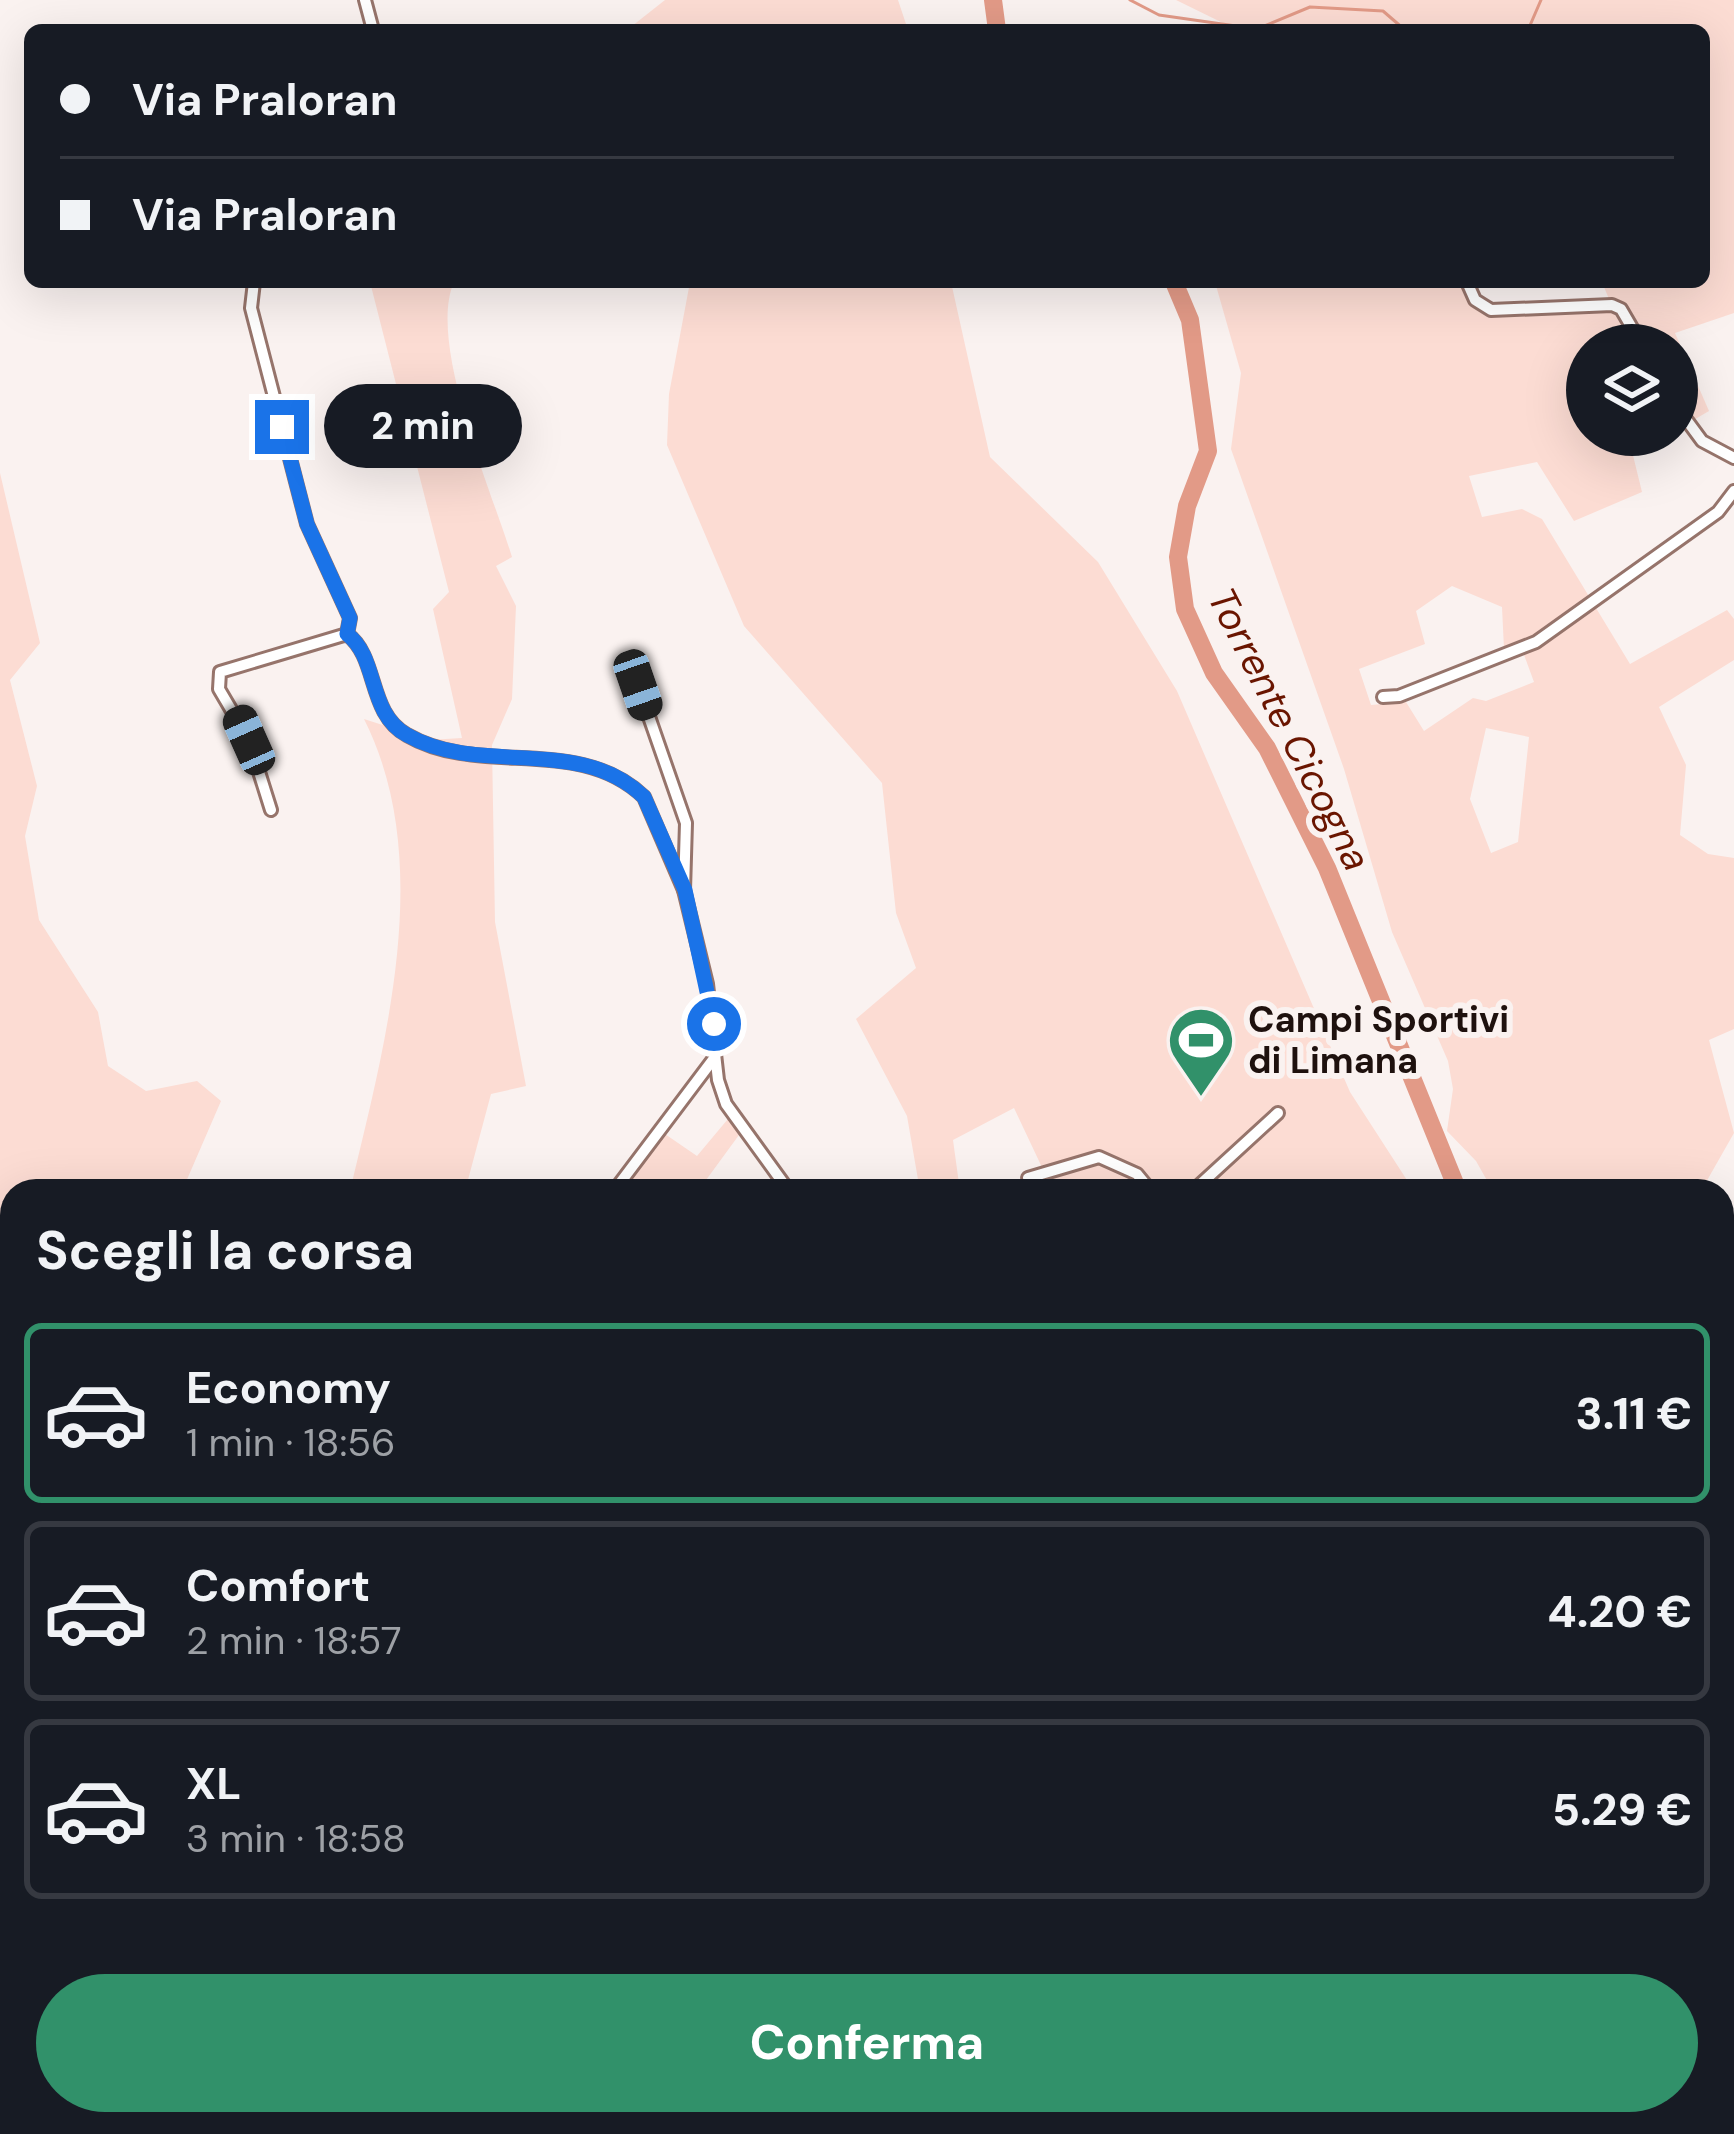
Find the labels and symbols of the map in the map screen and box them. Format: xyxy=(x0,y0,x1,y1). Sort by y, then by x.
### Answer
callout: 2 min xyxy=(324,385,522,469)
route end xyxy=(255,400,309,454)
water label: Torrente Cicogna xyxy=(1196,579,1383,879)
car xyxy=(609,645,667,725)
car xyxy=(218,700,280,780)
place label: Campi Sportivi di Limana xyxy=(1248,996,1509,1084)
route start xyxy=(687,997,741,1051)
sports icon: Campi Sportivi di Limana xyxy=(1166,1005,1236,1099)

